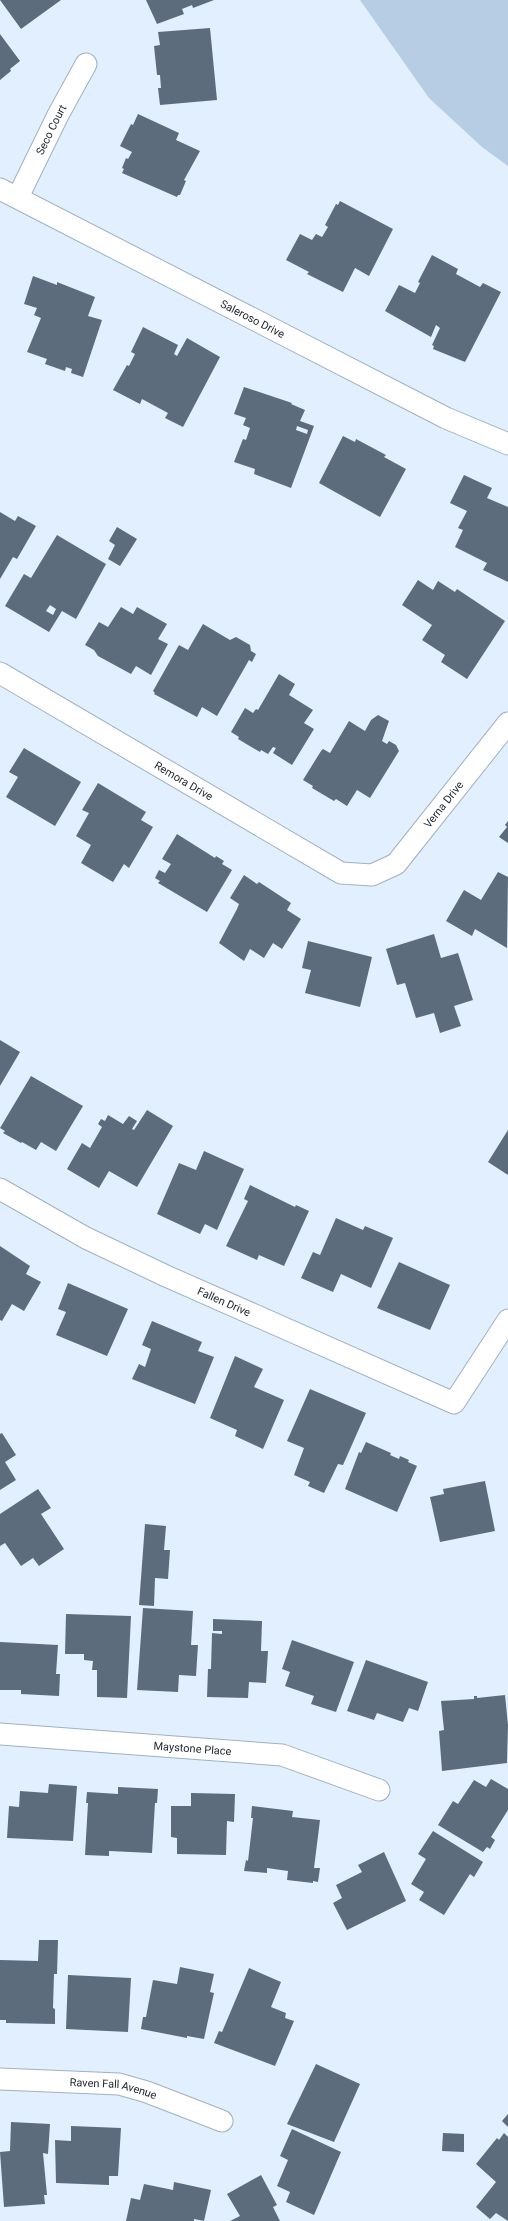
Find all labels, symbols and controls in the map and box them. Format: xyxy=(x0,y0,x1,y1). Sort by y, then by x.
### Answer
street label: Seco Court xyxy=(33,102,69,157)
street label: Saleroso Drive xyxy=(218,297,287,341)
street label: Remora Drive xyxy=(152,759,215,803)
street label: Verna Drive xyxy=(421,778,466,830)
street label: Fallen Drive xyxy=(196,1284,253,1319)
street label: Maystone Place xyxy=(153,1739,232,1758)
street label: Raven Fall Avenue xyxy=(69,2075,159,2102)

